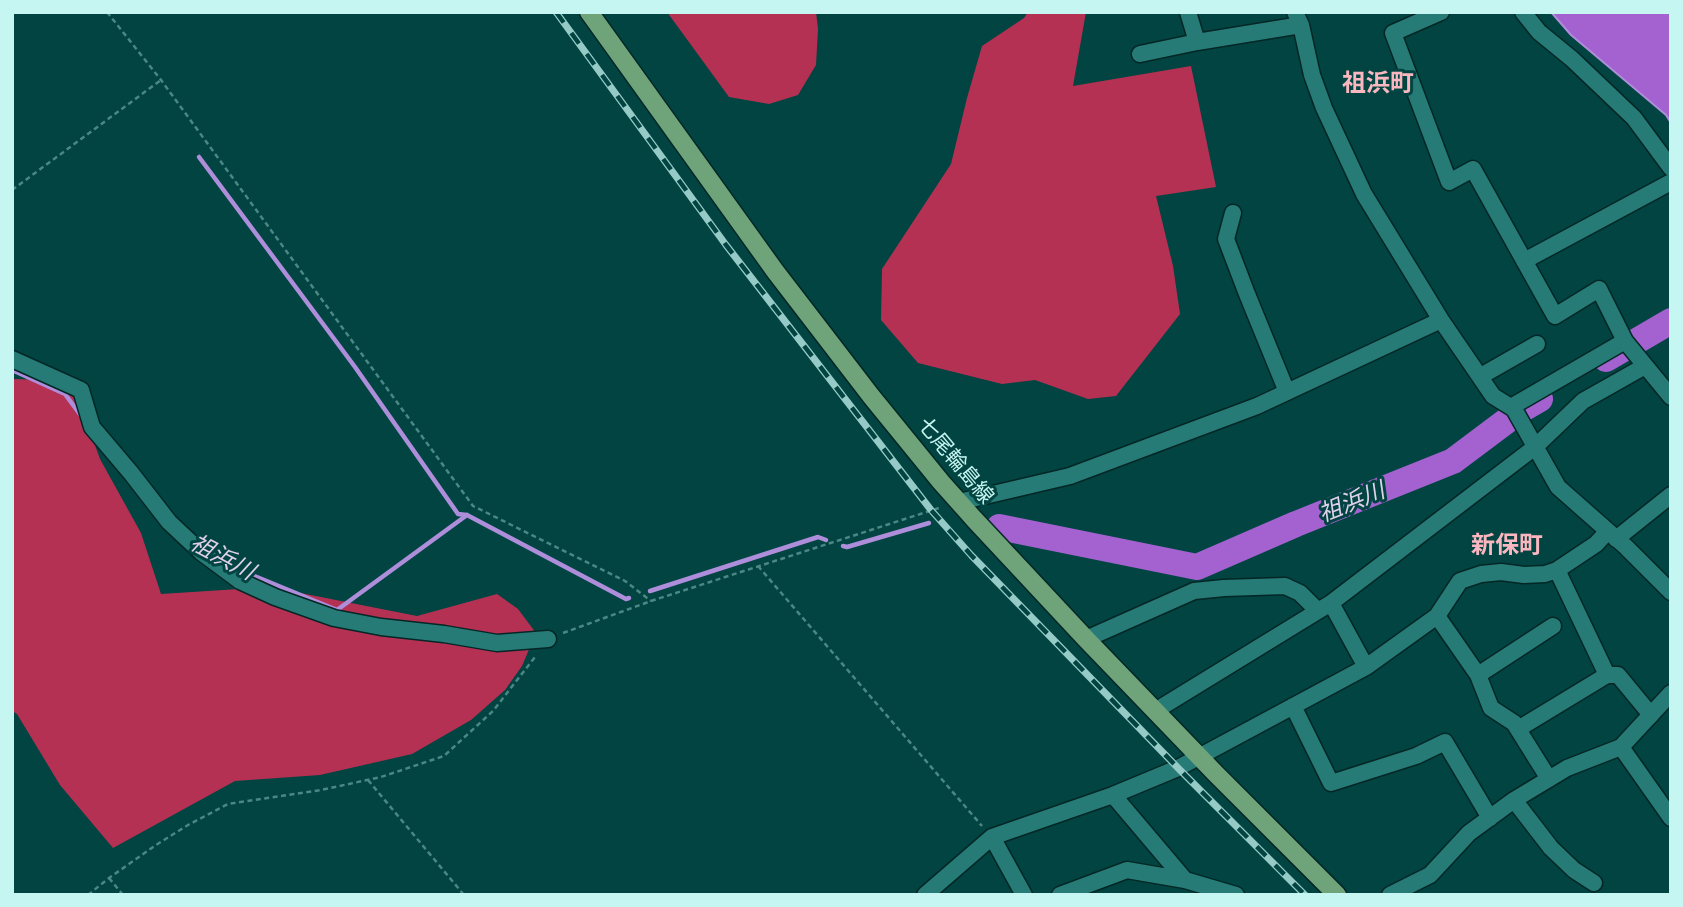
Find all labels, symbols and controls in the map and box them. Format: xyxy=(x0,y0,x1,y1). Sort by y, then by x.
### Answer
district label: 祖浜町 xyxy=(1342,70,1414,98)
street label: 七尾輪島線 xyxy=(912,413,998,509)
water label: 祖浜川 xyxy=(1315,477,1389,529)
water label: 祖浜川 xyxy=(185,530,259,586)
district label: 新保町 xyxy=(1471,532,1543,560)

